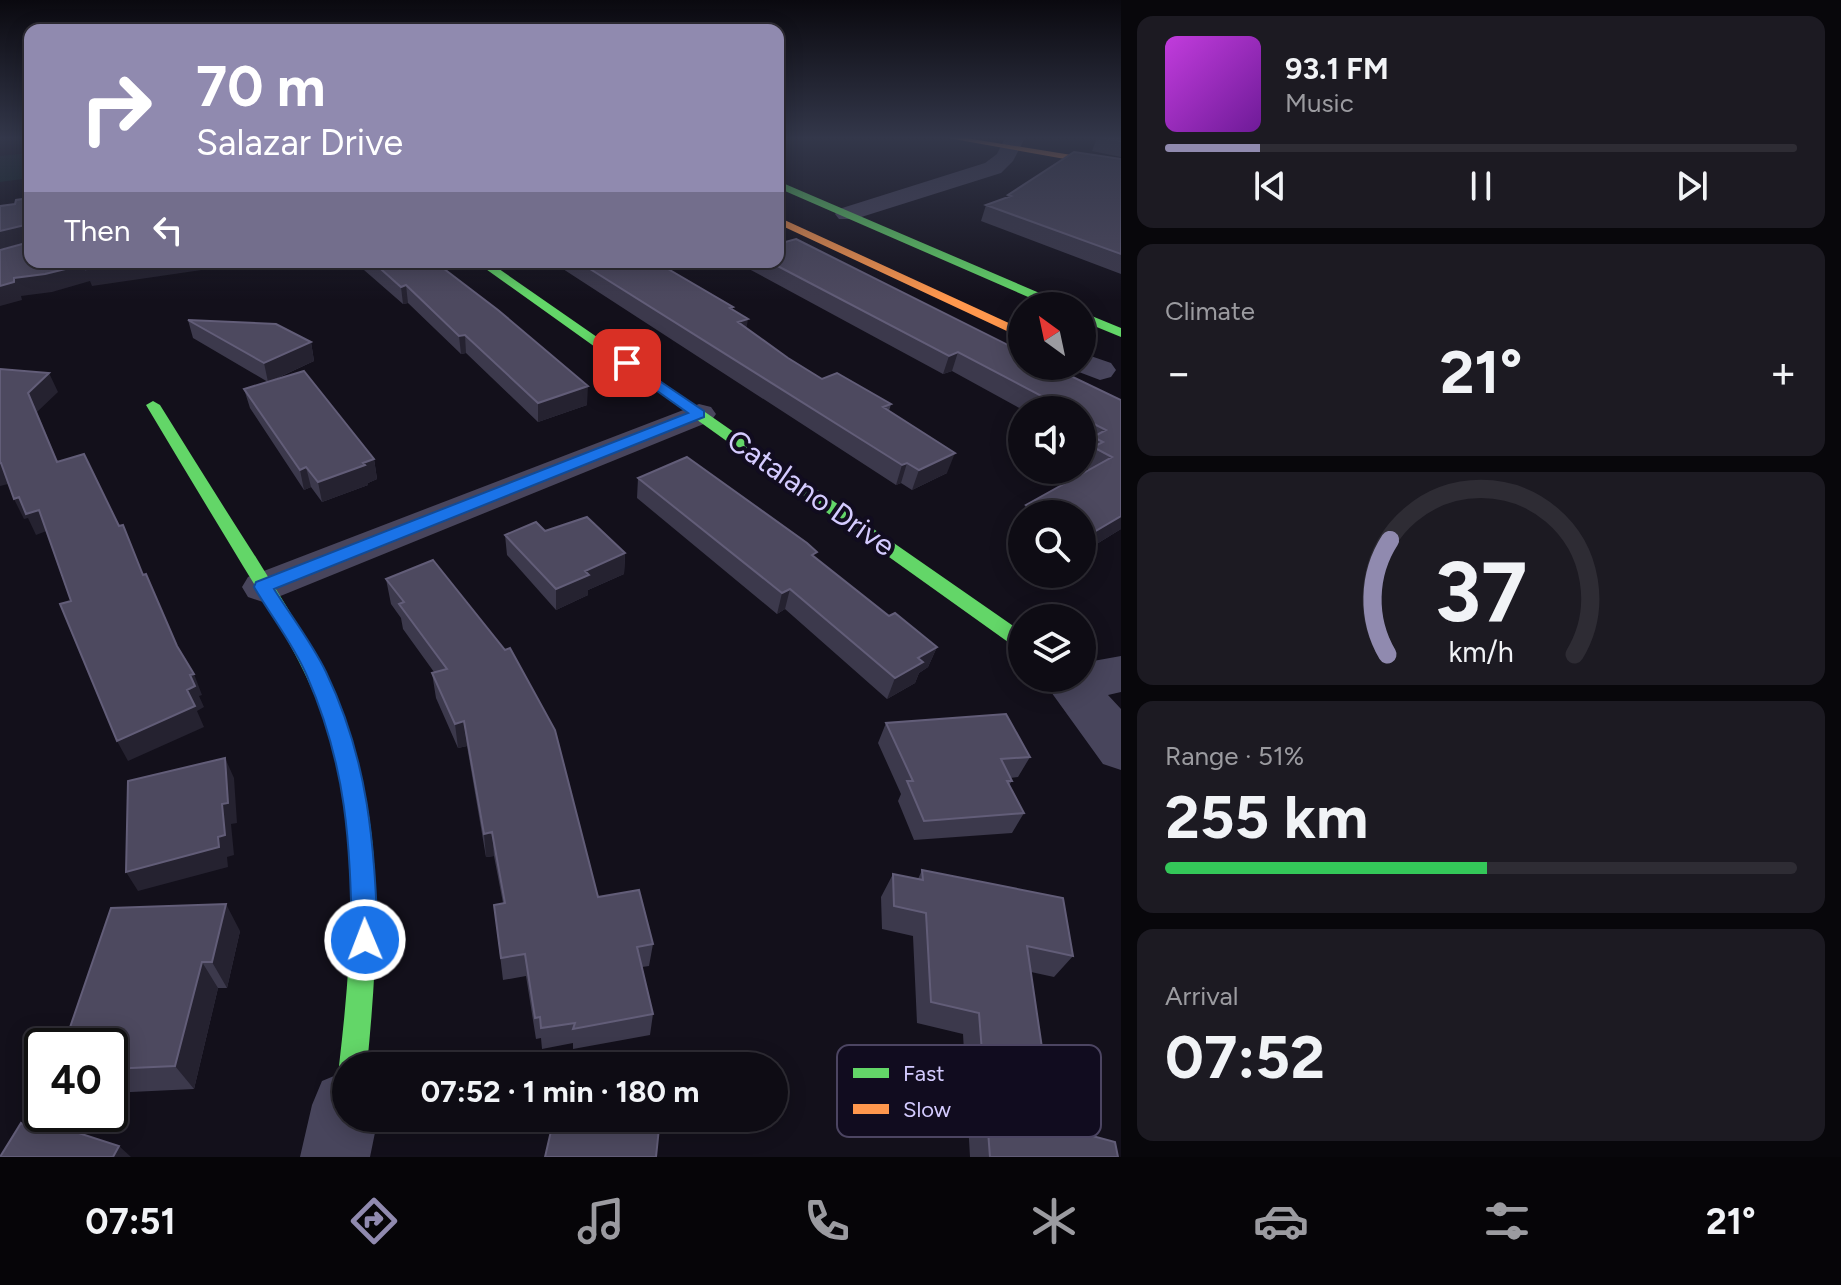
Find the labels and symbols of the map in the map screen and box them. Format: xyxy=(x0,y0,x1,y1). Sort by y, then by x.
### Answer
north arrow xyxy=(1008,292,1096,380)
pin xyxy=(593,329,661,397)
street label: Catalano Drive xyxy=(720,421,902,564)
position arrow xyxy=(323,898,407,982)
speed limit sign: 40 xyxy=(24,1028,128,1132)
legend xyxy=(837,1045,1101,1137)
text: Fast xyxy=(903,1060,945,1087)
text: Slow xyxy=(903,1096,952,1123)

